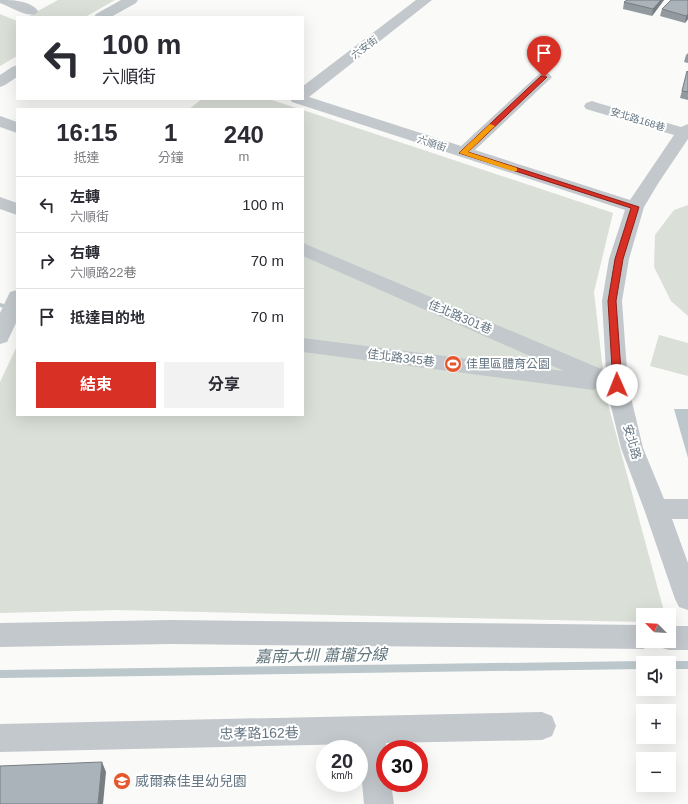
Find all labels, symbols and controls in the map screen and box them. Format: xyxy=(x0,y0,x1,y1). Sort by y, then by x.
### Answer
text: 100 m xyxy=(102,29,181,60)
icon: left xyxy=(36,32,88,84)
street label: 六安街 xyxy=(349,34,380,61)
pin xyxy=(527,36,561,77)
icon: arrive xyxy=(533,42,555,64)
text: 六順街 xyxy=(102,67,156,87)
street label: 安北路168巷 xyxy=(609,106,667,133)
text: 16:15 xyxy=(56,119,118,146)
text: 1 xyxy=(164,119,177,146)
text: 240 xyxy=(224,121,264,148)
street label: 六順街 xyxy=(416,134,448,153)
text: m xyxy=(238,149,249,164)
text: 抵達 xyxy=(74,150,100,165)
text: 分鐘 xyxy=(158,150,184,165)
text: 左轉 xyxy=(70,188,100,205)
icon: left xyxy=(36,194,58,216)
text: 100 m xyxy=(242,196,284,213)
text: 六順街 xyxy=(70,209,109,224)
text: 右轉 xyxy=(70,244,100,261)
icon: right xyxy=(36,250,58,272)
text: 70 m xyxy=(251,252,284,269)
text: 六順路22巷 xyxy=(70,265,136,280)
street label: 佳北路301巷 xyxy=(426,297,494,337)
icon: arrive xyxy=(36,306,58,328)
text: 70 m xyxy=(251,308,284,325)
text: 抵達目的地 xyxy=(70,309,145,326)
street label: 佳北路345巷 xyxy=(366,347,436,369)
sports icon: 佳里區體育公園 xyxy=(443,354,463,374)
place label: 佳里區體育公園 xyxy=(466,357,550,371)
button: 結束 xyxy=(36,362,156,408)
button: 分享 xyxy=(164,362,284,408)
position arrow xyxy=(596,364,638,406)
street label: 安北路 xyxy=(620,423,644,461)
north arrow xyxy=(636,608,676,648)
map controls xyxy=(636,608,676,792)
water label: 嘉南大圳 蕭壠分線 xyxy=(255,646,389,665)
button: sound xyxy=(636,656,676,696)
button: + xyxy=(636,704,676,744)
street label: 忠孝路162巷 xyxy=(219,724,299,742)
speed limit sign: 30 xyxy=(376,740,428,792)
text: 20 xyxy=(331,750,353,772)
button: − xyxy=(636,752,676,792)
text: km/h xyxy=(331,770,353,781)
school or university icon: 威爾森佳里幼兒園 xyxy=(112,771,132,791)
place label: 威爾森佳里幼兒園 xyxy=(135,773,247,789)

